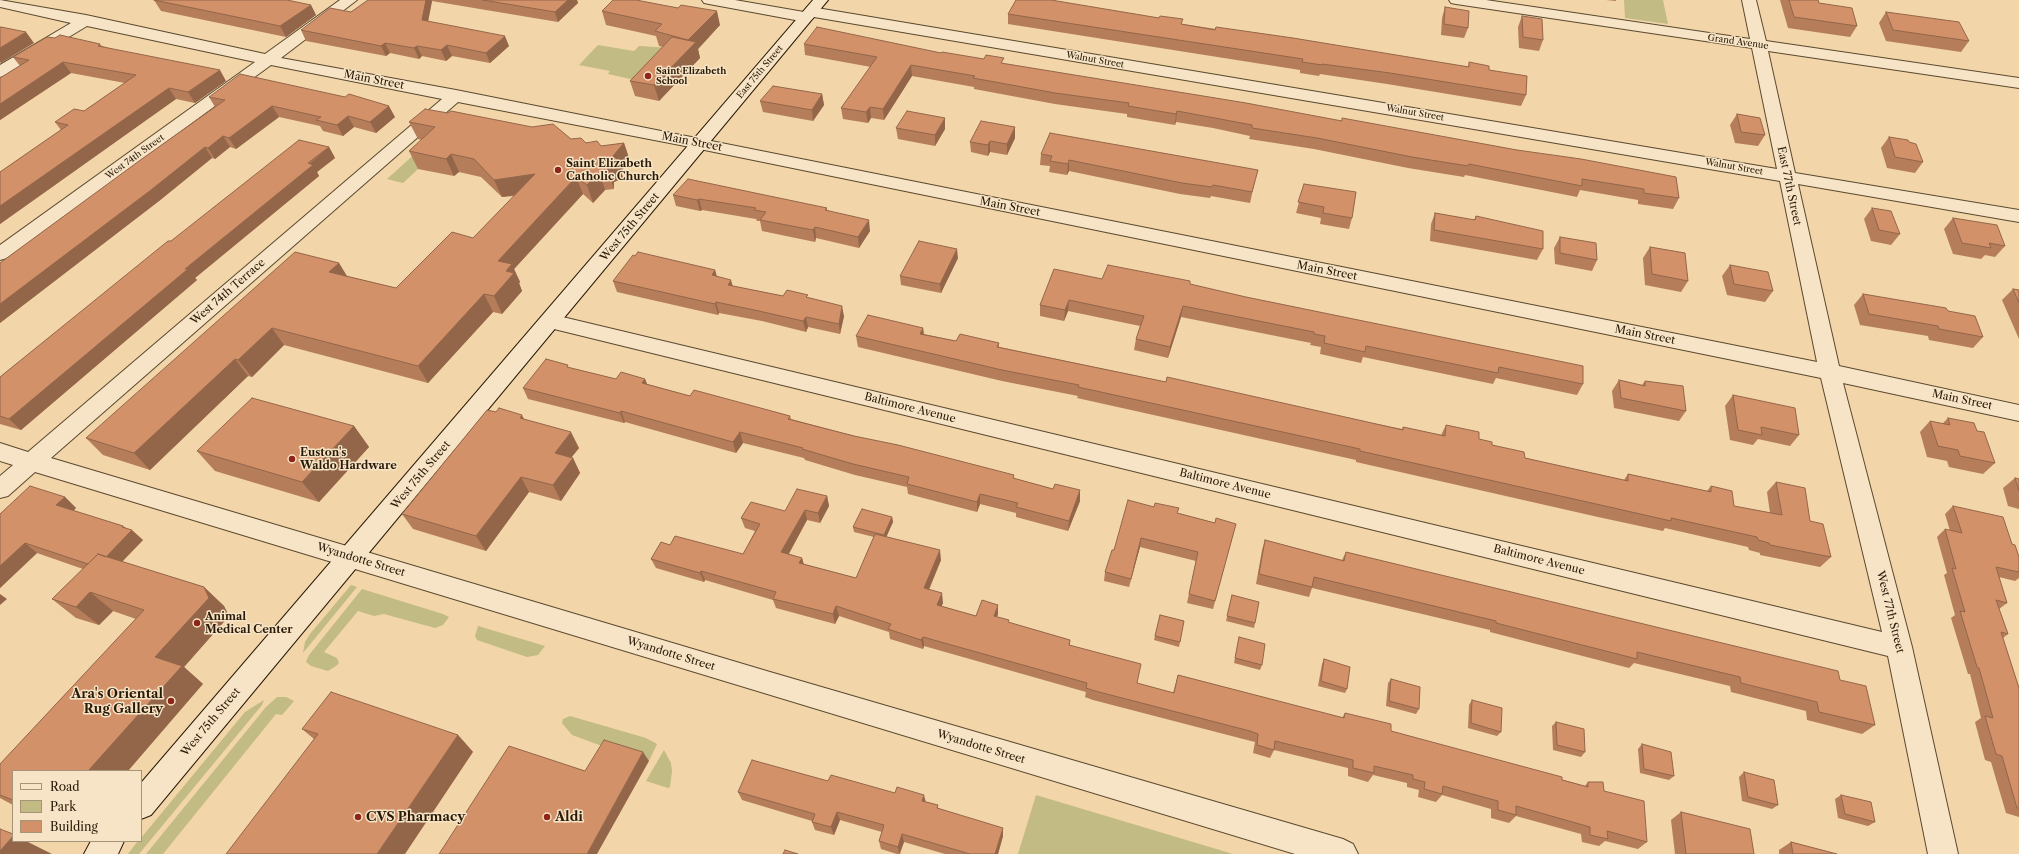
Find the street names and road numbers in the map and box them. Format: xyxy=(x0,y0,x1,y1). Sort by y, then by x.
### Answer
street label: Grand Avenue xyxy=(1707,32,1769,52)
street label: East 75th Street xyxy=(735,43,785,101)
street label: Walnut Street xyxy=(1065,50,1125,70)
street label: Main Street xyxy=(343,68,405,92)
street label: Walnut Street xyxy=(1385,103,1445,123)
street label: Main Street xyxy=(661,130,723,154)
street label: West 74th Street xyxy=(104,132,166,182)
street label: East 77th Street xyxy=(1774,145,1804,227)
street label: Walnut Street xyxy=(1704,157,1764,177)
street label: West 75th Street xyxy=(598,190,662,264)
street label: Main Street xyxy=(979,195,1041,219)
street label: West 74th Terrace xyxy=(188,256,268,328)
street label: Main Street xyxy=(1296,259,1358,283)
street label: Main Street xyxy=(1614,323,1676,347)
street label: Main Street xyxy=(1931,387,1993,413)
street label: Baltimore Avenue xyxy=(863,390,957,426)
street label: West 75th Street xyxy=(389,438,453,512)
street label: Baltimore Avenue xyxy=(1178,466,1272,502)
street label: Wyandotte Street xyxy=(315,540,407,580)
street label: Baltimore Avenue xyxy=(1492,542,1586,578)
street label: West 77th Street xyxy=(1873,569,1907,655)
street label: Wyandotte Street xyxy=(625,634,717,674)
street label: West 75th Street xyxy=(179,685,243,759)
street label: Wyandotte Street xyxy=(935,727,1027,767)

